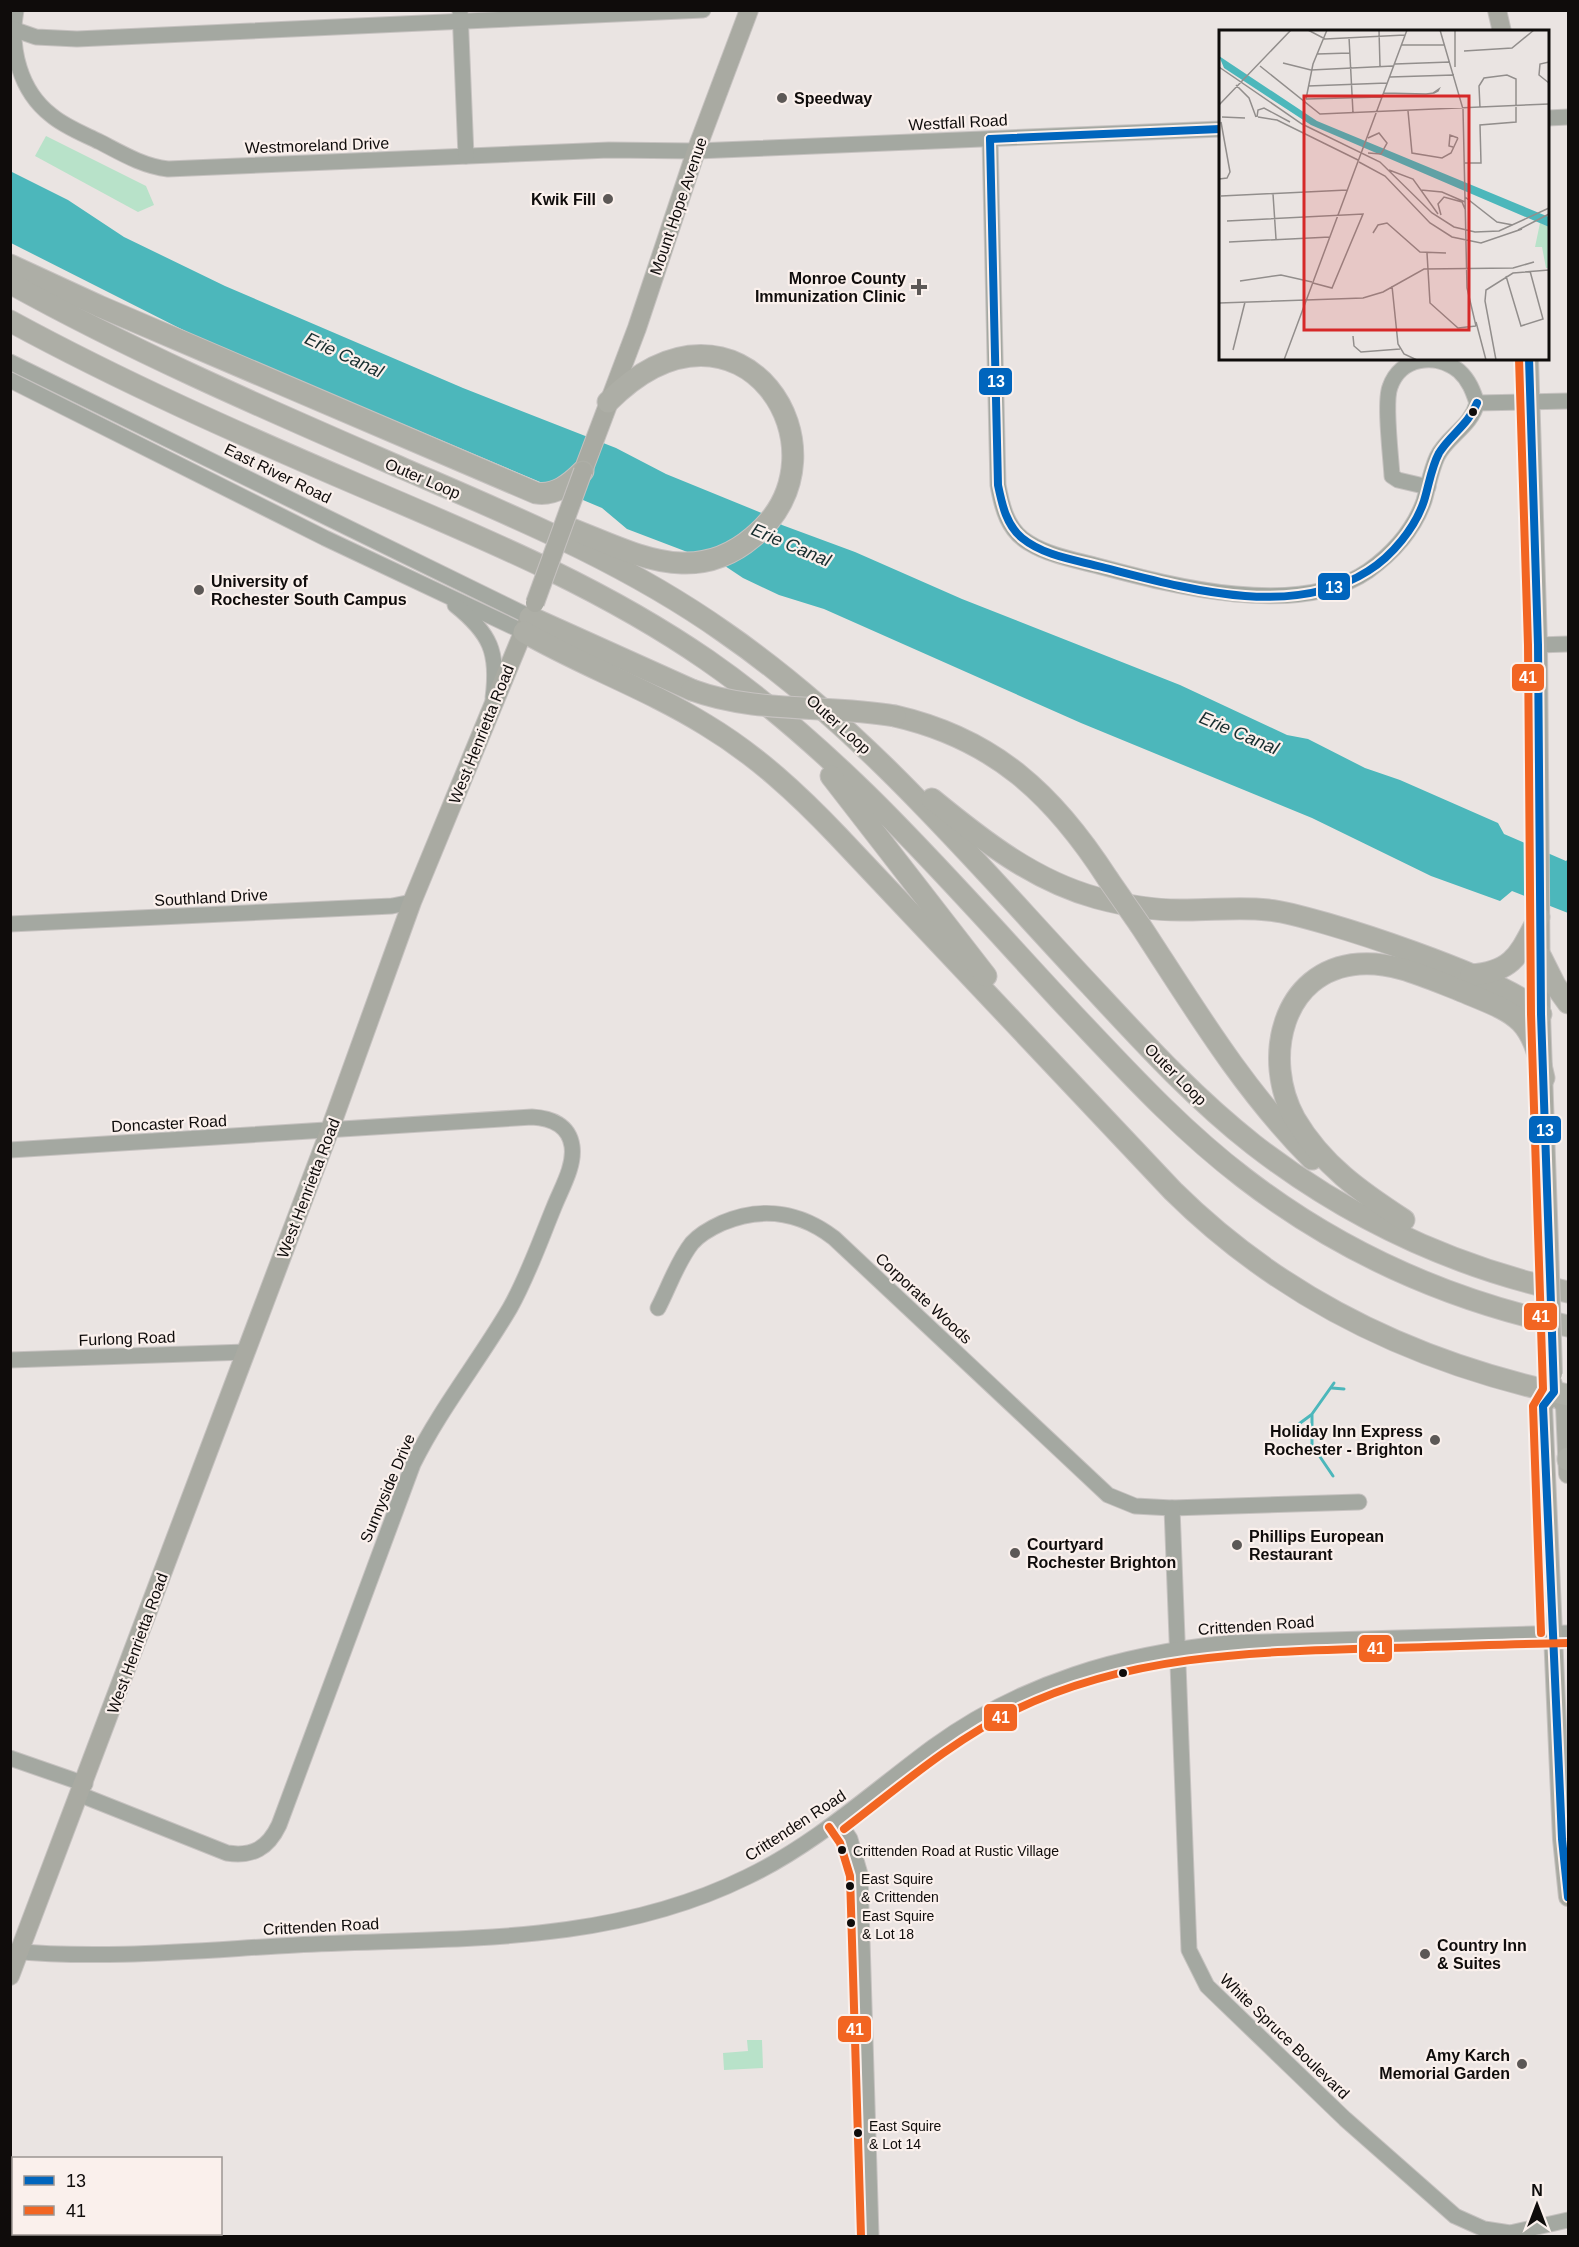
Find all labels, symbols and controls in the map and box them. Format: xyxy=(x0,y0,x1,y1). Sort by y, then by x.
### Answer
inset map xyxy=(1219,30,1549,360)
place label: Speedway xyxy=(794,90,872,107)
marker: Speedway xyxy=(775,91,789,105)
street label: Westfall Road xyxy=(908,111,1008,134)
street label: Westmoreland Drive xyxy=(244,134,390,157)
street label: Mount Hope Avenue xyxy=(647,135,710,277)
place label: Kwik Fill xyxy=(531,191,596,208)
marker: Kwik Fill xyxy=(601,192,615,206)
place label: Monroe County Immunization Clinic xyxy=(755,270,906,305)
marker: Monroe County Immunization Clinic xyxy=(910,278,928,296)
water label: Erie Canal xyxy=(302,328,387,382)
line badge: 13 xyxy=(978,367,1013,396)
text: 13 xyxy=(987,373,1005,390)
unlabelled marker xyxy=(1467,406,1479,418)
street label: East River Road xyxy=(222,440,334,507)
street label: Outer Loop xyxy=(383,455,463,502)
water label: Erie Canal xyxy=(748,519,835,571)
line badge: 13 xyxy=(1317,572,1351,601)
place label: University of Rochester South Campus xyxy=(211,573,407,608)
text: 13 xyxy=(1325,579,1343,596)
marker: University of Rochester South Campus xyxy=(192,583,206,597)
street label: West Henrietta Road xyxy=(446,662,517,806)
line badge: 41 xyxy=(1511,663,1545,692)
text: 41 xyxy=(1519,669,1537,686)
street label: Outer Loop xyxy=(803,691,874,758)
water label: Erie Canal xyxy=(1196,707,1283,759)
street label: Southland Drive xyxy=(154,886,268,909)
street label: Outer Loop xyxy=(1141,1040,1210,1109)
street label: Doncaster Road xyxy=(111,1112,227,1135)
line badge: 13 xyxy=(1528,1115,1562,1144)
street label: West Henrietta Road xyxy=(274,1116,343,1260)
text: 13 xyxy=(1536,1122,1554,1139)
street label: Corporate Woods xyxy=(872,1249,975,1347)
line badge: 41 xyxy=(1523,1302,1558,1331)
text: 41 xyxy=(1532,1308,1550,1325)
street label: Furlong Road xyxy=(78,1328,176,1349)
place label: Holiday Inn Express Rochester - Brighton xyxy=(1264,1423,1423,1458)
street label: Sunnyside Drive xyxy=(357,1431,418,1545)
marker: Holiday Inn Express Rochester - Brighton xyxy=(1428,1433,1442,1447)
place label: Phillips European Restaurant xyxy=(1249,1528,1384,1563)
place label: Courtyard Rochester Brighton xyxy=(1027,1536,1176,1571)
marker: Phillips European Restaurant xyxy=(1230,1538,1244,1552)
marker: Courtyard Rochester Brighton xyxy=(1008,1546,1022,1560)
street label: West Henrietta Road xyxy=(104,1571,171,1716)
street label: Crittenden Road xyxy=(1197,1613,1315,1638)
line badge: 41 xyxy=(1358,1634,1393,1663)
text: 41 xyxy=(1367,1640,1385,1657)
unlabelled marker xyxy=(1117,1667,1129,1679)
line badge: 41 xyxy=(983,1703,1018,1732)
text: 41 xyxy=(992,1709,1010,1726)
street label: Crittenden Road xyxy=(742,1787,849,1864)
place label: Crittenden Road at Rustic Village xyxy=(853,1843,1059,1859)
marker: Crittenden Road at Rustic Village xyxy=(836,1844,848,1856)
place label: East Squire & Crittenden xyxy=(861,1871,939,1905)
marker: East Squire & Crittenden xyxy=(844,1880,856,1892)
place label: East Squire & Lot 18 xyxy=(862,1908,935,1942)
street label: Crittenden Road xyxy=(262,1915,380,1938)
marker: East Squire & Lot 18 xyxy=(845,1917,857,1929)
place label: Country Inn & Suites xyxy=(1437,1937,1527,1972)
marker: Country Inn & Suites xyxy=(1418,1947,1432,1961)
street label: White Spruce Boulevard xyxy=(1217,1970,1353,2102)
line badge: 41 xyxy=(837,2015,872,2043)
text: 41 xyxy=(846,2021,864,2038)
place label: Amy Karch Memorial Garden xyxy=(1379,2047,1510,2082)
marker: Amy Karch Memorial Garden xyxy=(1515,2057,1529,2071)
place label: East Squire & Lot 14 xyxy=(869,2118,942,2152)
marker: East Squire & Lot 14 xyxy=(852,2127,864,2139)
legend xyxy=(12,2157,222,2235)
text: 13 xyxy=(66,2171,86,2191)
north arrow xyxy=(1507,2175,1567,2235)
text: N xyxy=(1531,2182,1543,2199)
text: 41 xyxy=(66,2201,86,2221)

